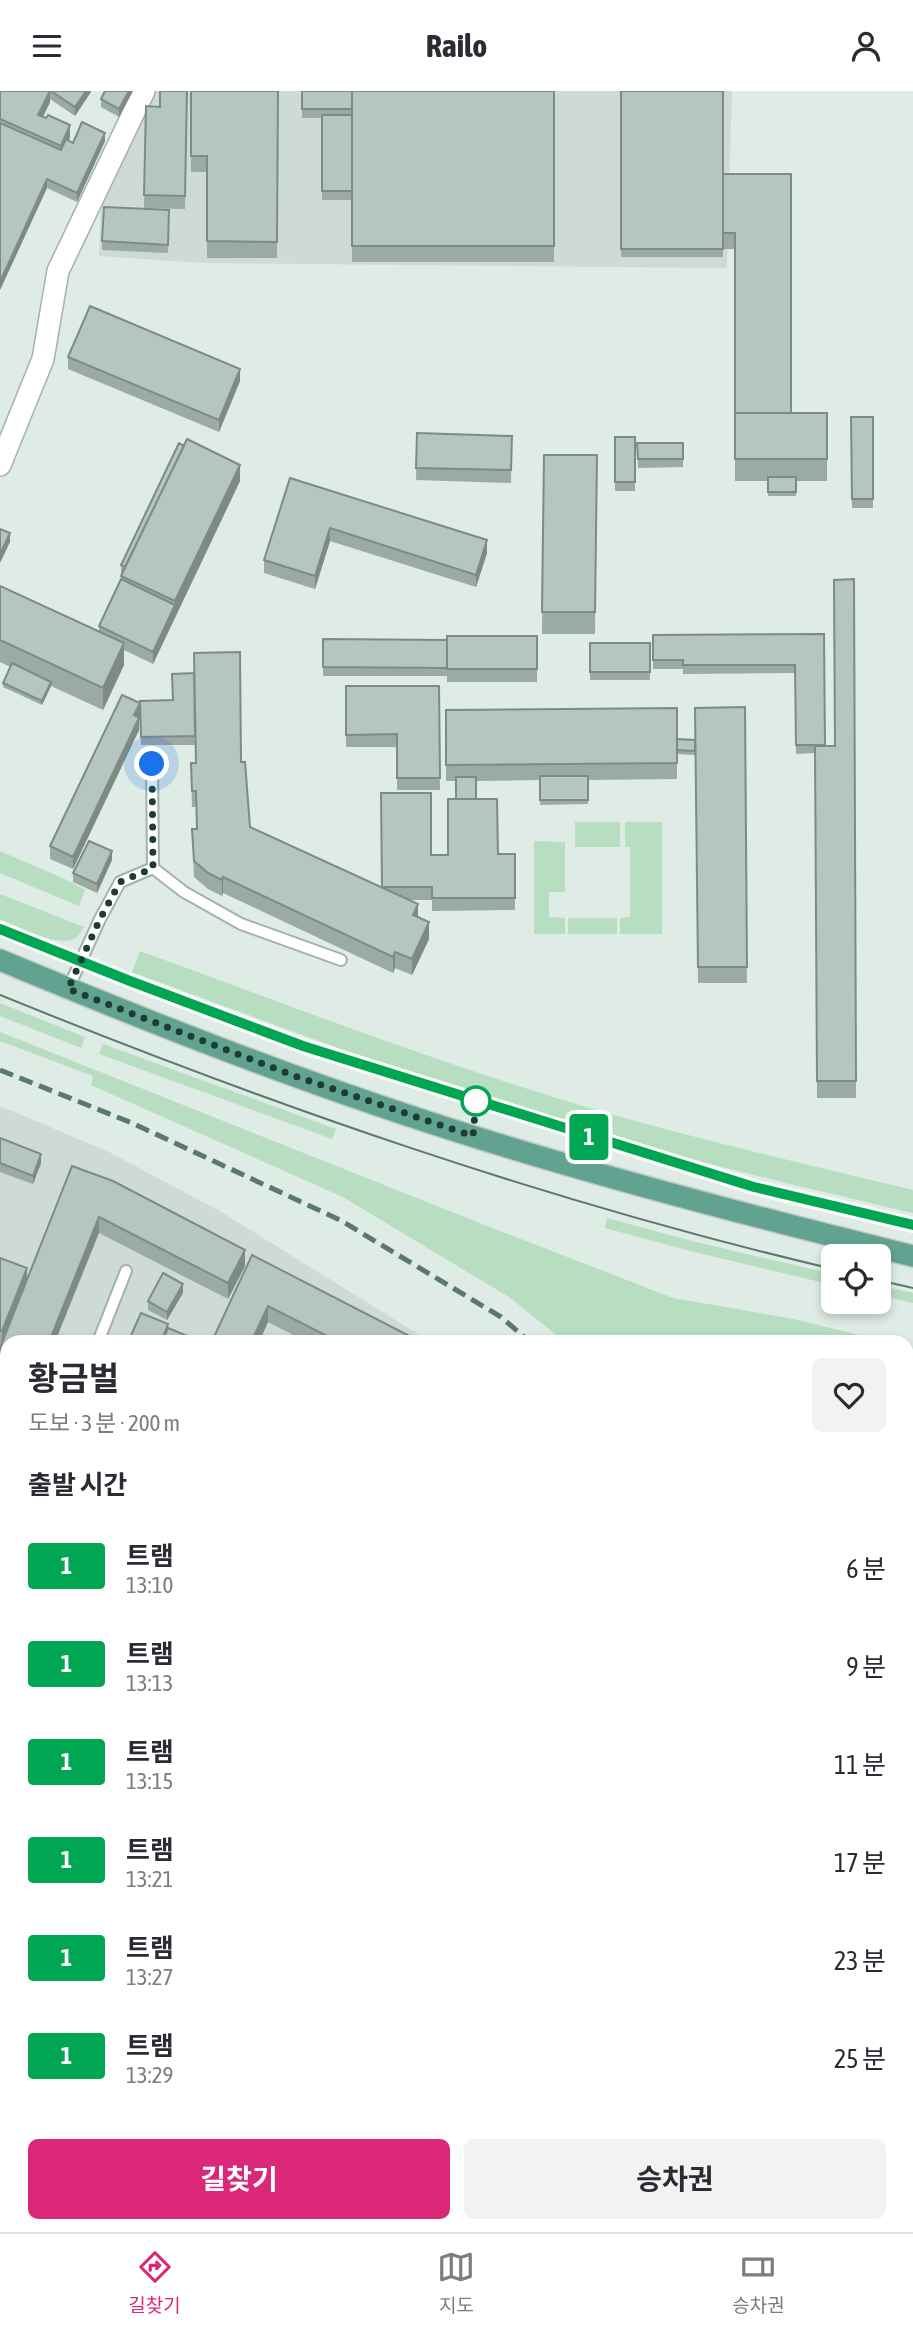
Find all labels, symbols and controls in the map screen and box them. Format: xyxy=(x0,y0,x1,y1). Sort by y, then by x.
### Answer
icon: menu xyxy=(28,27,66,65)
text: Railo xyxy=(426,27,487,64)
icon: person xyxy=(847,27,885,65)
your location xyxy=(134,746,169,781)
unlabelled marker xyxy=(461,1086,491,1116)
line badge: 1 xyxy=(566,1114,612,1160)
text: 1 xyxy=(583,1123,595,1150)
map controls xyxy=(821,1244,891,1314)
button: locate xyxy=(821,1244,891,1314)
button: heart xyxy=(812,1358,886,1432)
text: 황금벌 xyxy=(28,1359,119,1397)
text: 도보 · 3 분 · 200 m xyxy=(28,1410,180,1436)
text: 출발 시간 xyxy=(28,1470,127,1500)
text: 트램 xyxy=(126,1541,174,1571)
text: 1 xyxy=(61,1552,72,1579)
text: 6 분 xyxy=(846,1554,886,1584)
text: 13:10 xyxy=(126,1572,173,1598)
text: 트램 xyxy=(126,1639,174,1669)
text: 1 xyxy=(61,1650,72,1677)
text: 9 분 xyxy=(846,1652,886,1682)
text: 13:13 xyxy=(126,1670,173,1696)
text: 트램 xyxy=(126,1737,174,1767)
text: 1 xyxy=(61,1748,72,1775)
text: 11 분 xyxy=(834,1750,886,1780)
text: 13:15 xyxy=(126,1768,173,1794)
text: 트램 xyxy=(126,1835,174,1865)
text: 1 xyxy=(61,1846,72,1873)
text: 17 분 xyxy=(834,1848,886,1878)
text: 13:21 xyxy=(126,1866,173,1892)
text: 트램 xyxy=(126,1933,174,1963)
text: 1 xyxy=(61,1944,72,1971)
text: 23 분 xyxy=(834,1946,886,1976)
text: 13:27 xyxy=(126,1964,173,1990)
text: 트램 xyxy=(126,2031,174,2061)
text: 1 xyxy=(61,2042,72,2069)
text: 25 분 xyxy=(834,2044,886,2074)
text: 13:29 xyxy=(126,2062,173,2088)
button: 길찾기 xyxy=(28,2139,450,2219)
button: 승차권 xyxy=(464,2139,886,2219)
tab: 길찾기 xyxy=(128,2248,181,2317)
tab: 지도 xyxy=(437,2248,475,2317)
tab: 승차권 xyxy=(732,2248,785,2317)

